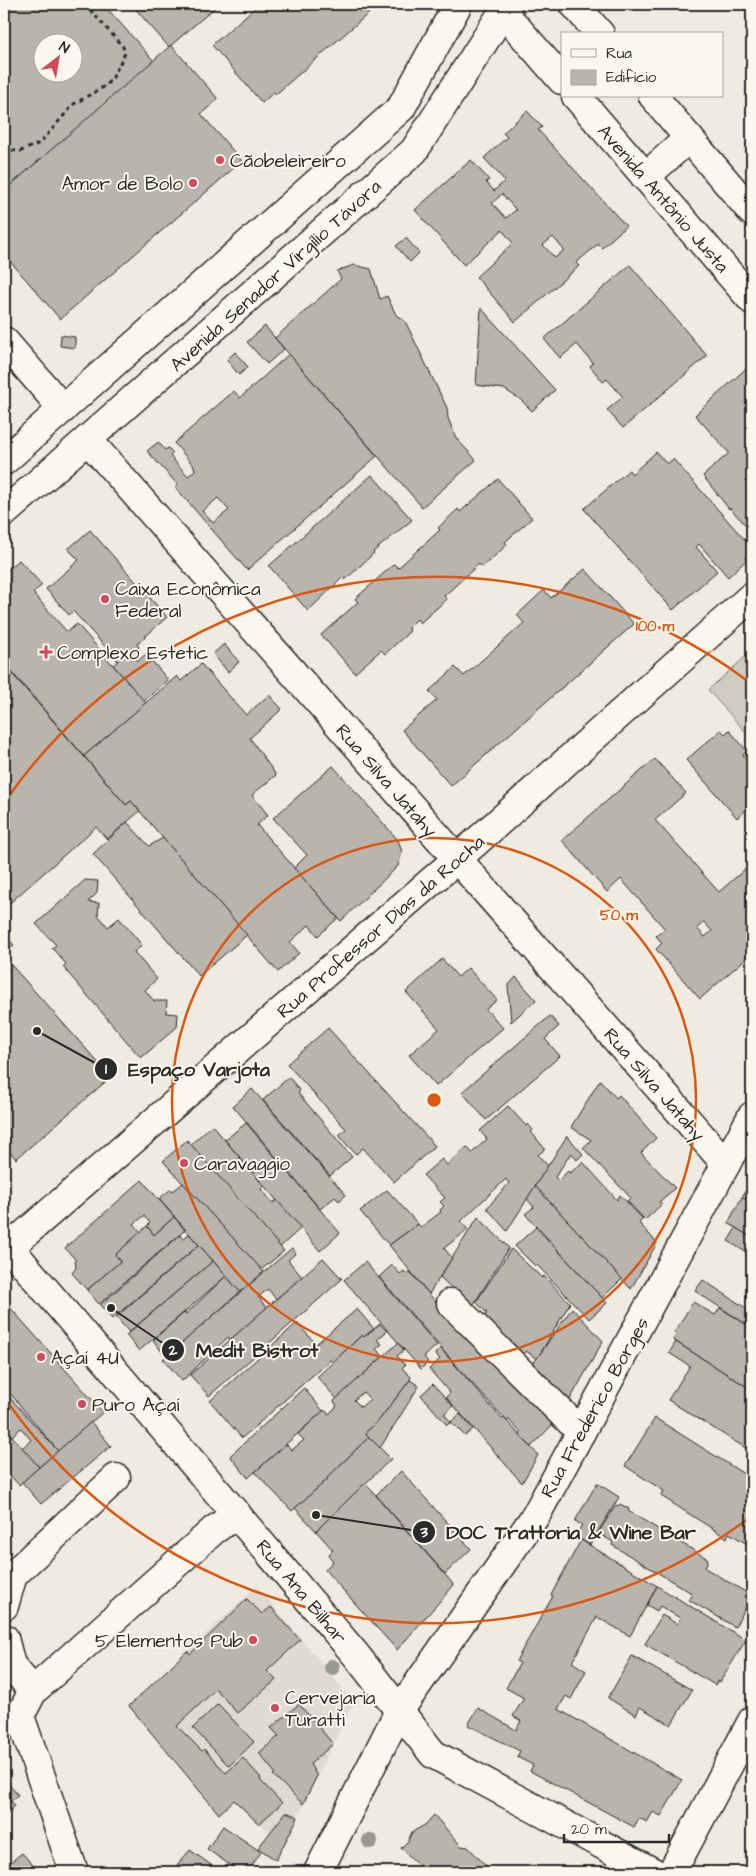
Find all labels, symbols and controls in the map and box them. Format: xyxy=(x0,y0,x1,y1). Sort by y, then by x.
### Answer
north arrow xyxy=(32,32,82,82)
legend xyxy=(561,32,724,98)
text: N xyxy=(55,37,73,59)
text: Rua xyxy=(606,43,632,64)
text: Edifício xyxy=(606,67,657,88)
street label: Avenida Antônio Justa xyxy=(591,119,735,279)
place label: Cãobeleireiro xyxy=(230,148,346,175)
marker: Cãobeleireiro xyxy=(214,154,226,166)
place label: Amor de Bolo xyxy=(62,171,183,198)
street label: Avenida Senador Virgílio Távora xyxy=(164,173,389,379)
marker: Amor de Bolo xyxy=(187,177,199,189)
place label: Caixa Econômica Federal xyxy=(115,576,261,625)
marker: Caixa Econômica Federal xyxy=(99,593,111,605)
text: 100 m xyxy=(636,616,675,637)
place label: Complexo Estetic xyxy=(57,640,208,667)
marker: Complexo Estetic xyxy=(39,645,53,659)
street label: Rua Silva Jatahy xyxy=(328,718,443,845)
street label: Rua Professor Dias da Rocha xyxy=(271,829,491,1025)
text: 50 m xyxy=(600,905,638,926)
street label: Rua Silva Jatahy xyxy=(596,1022,711,1149)
callout: Espaço Varjota xyxy=(93,1051,280,1086)
text: Espaço Varjota xyxy=(128,1056,271,1084)
text: 1 xyxy=(105,1059,107,1080)
centre of rings xyxy=(425,1091,443,1109)
place label: Caravaggio xyxy=(194,1151,290,1179)
marker: Caravaggio xyxy=(178,1157,190,1169)
street label: Rua Frederico Borges xyxy=(534,1313,657,1503)
callout: Medit Bistrot xyxy=(161,1333,328,1368)
text: Medit Bistrot xyxy=(196,1337,319,1365)
text: 2 xyxy=(168,1340,178,1361)
place label: Açaí 4U xyxy=(51,1345,119,1372)
marker: Açaí 4U xyxy=(35,1351,47,1363)
place label: Puro Açaí xyxy=(92,1392,179,1419)
marker: Puro Açaí xyxy=(76,1398,88,1410)
callout: DOC Trattoria & Wine Bar xyxy=(412,1515,706,1550)
text: DOC Trattoria & Wine Bar xyxy=(446,1519,697,1547)
text: 3 xyxy=(419,1522,428,1543)
street label: Rua Ana Bilhar xyxy=(249,1534,353,1650)
place label: 5 Elementos Pub xyxy=(95,1628,243,1655)
marker: 5 Elementos Pub xyxy=(247,1634,259,1646)
place label: Cervejaria Turatti xyxy=(285,1685,376,1734)
marker: Cervejaria Turatti xyxy=(269,1702,281,1714)
scale bar xyxy=(564,1811,668,1843)
text: 20 m xyxy=(571,1819,607,1840)

